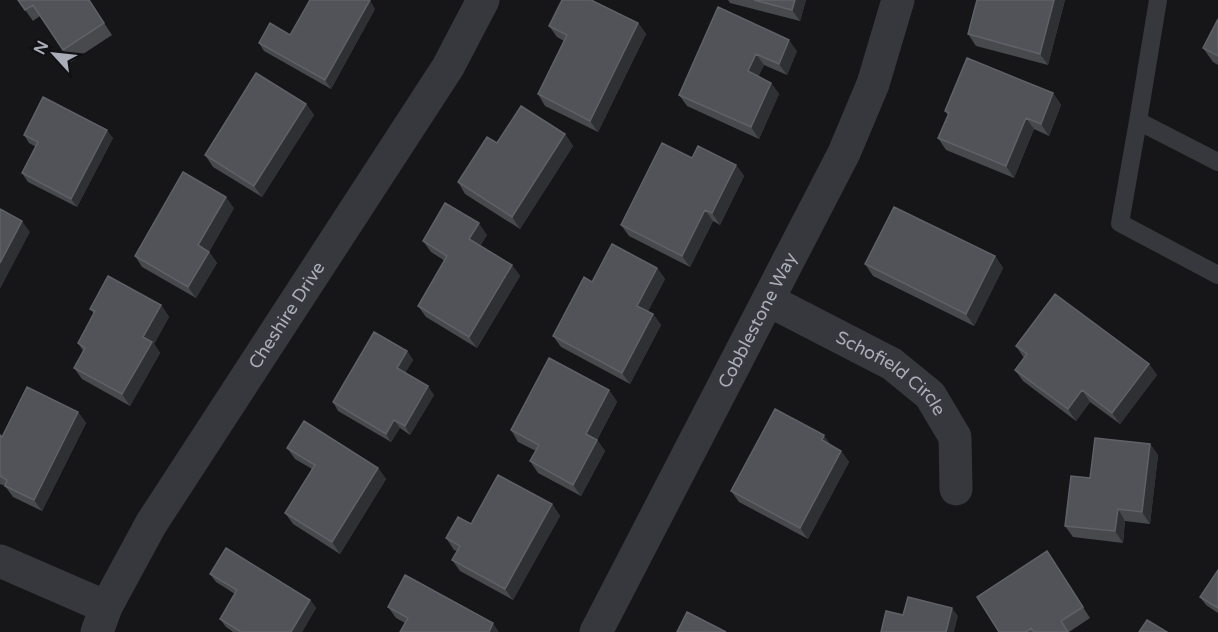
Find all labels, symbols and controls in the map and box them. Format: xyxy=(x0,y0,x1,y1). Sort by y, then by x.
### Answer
north arrow xyxy=(24,24,84,84)
text: N xyxy=(30,37,53,58)
street label: Cobblestone Way xyxy=(713,248,802,392)
street label: Cheshire Drive xyxy=(244,257,330,373)
street label: Schofield Circle xyxy=(832,326,951,420)

